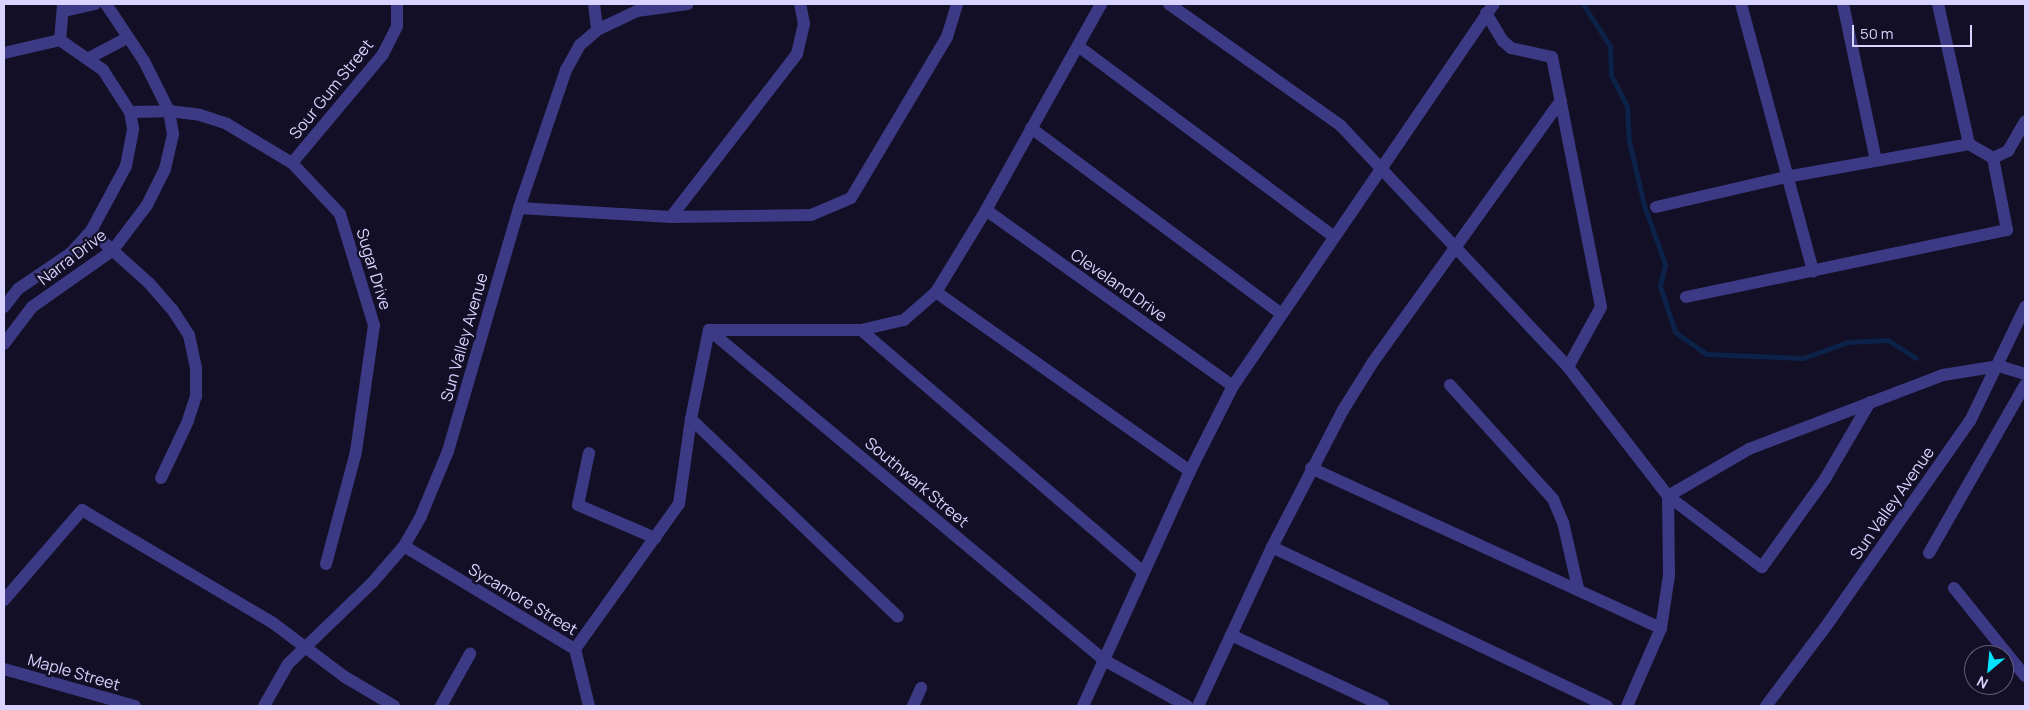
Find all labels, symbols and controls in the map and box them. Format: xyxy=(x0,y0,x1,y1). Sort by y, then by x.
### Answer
scale bar xyxy=(1854,15,1974,47)
text: 50 m xyxy=(1860,23,1894,44)
street label: Sour Gum Street xyxy=(285,35,377,143)
street label: Narra Drive xyxy=(34,225,110,289)
street label: Sugar Drive xyxy=(353,226,395,312)
street label: Cleveland Drive xyxy=(1067,245,1171,325)
street label: Sun Valley Avenue xyxy=(436,270,492,404)
street label: Southwark Street xyxy=(861,433,973,531)
street label: Sun Valley Avenue xyxy=(1846,443,1938,563)
street label: Sycamore Street xyxy=(465,559,581,639)
north arrow xyxy=(1964,645,2014,695)
street label: Maple Street xyxy=(26,650,122,694)
text: N xyxy=(1973,672,1991,694)

